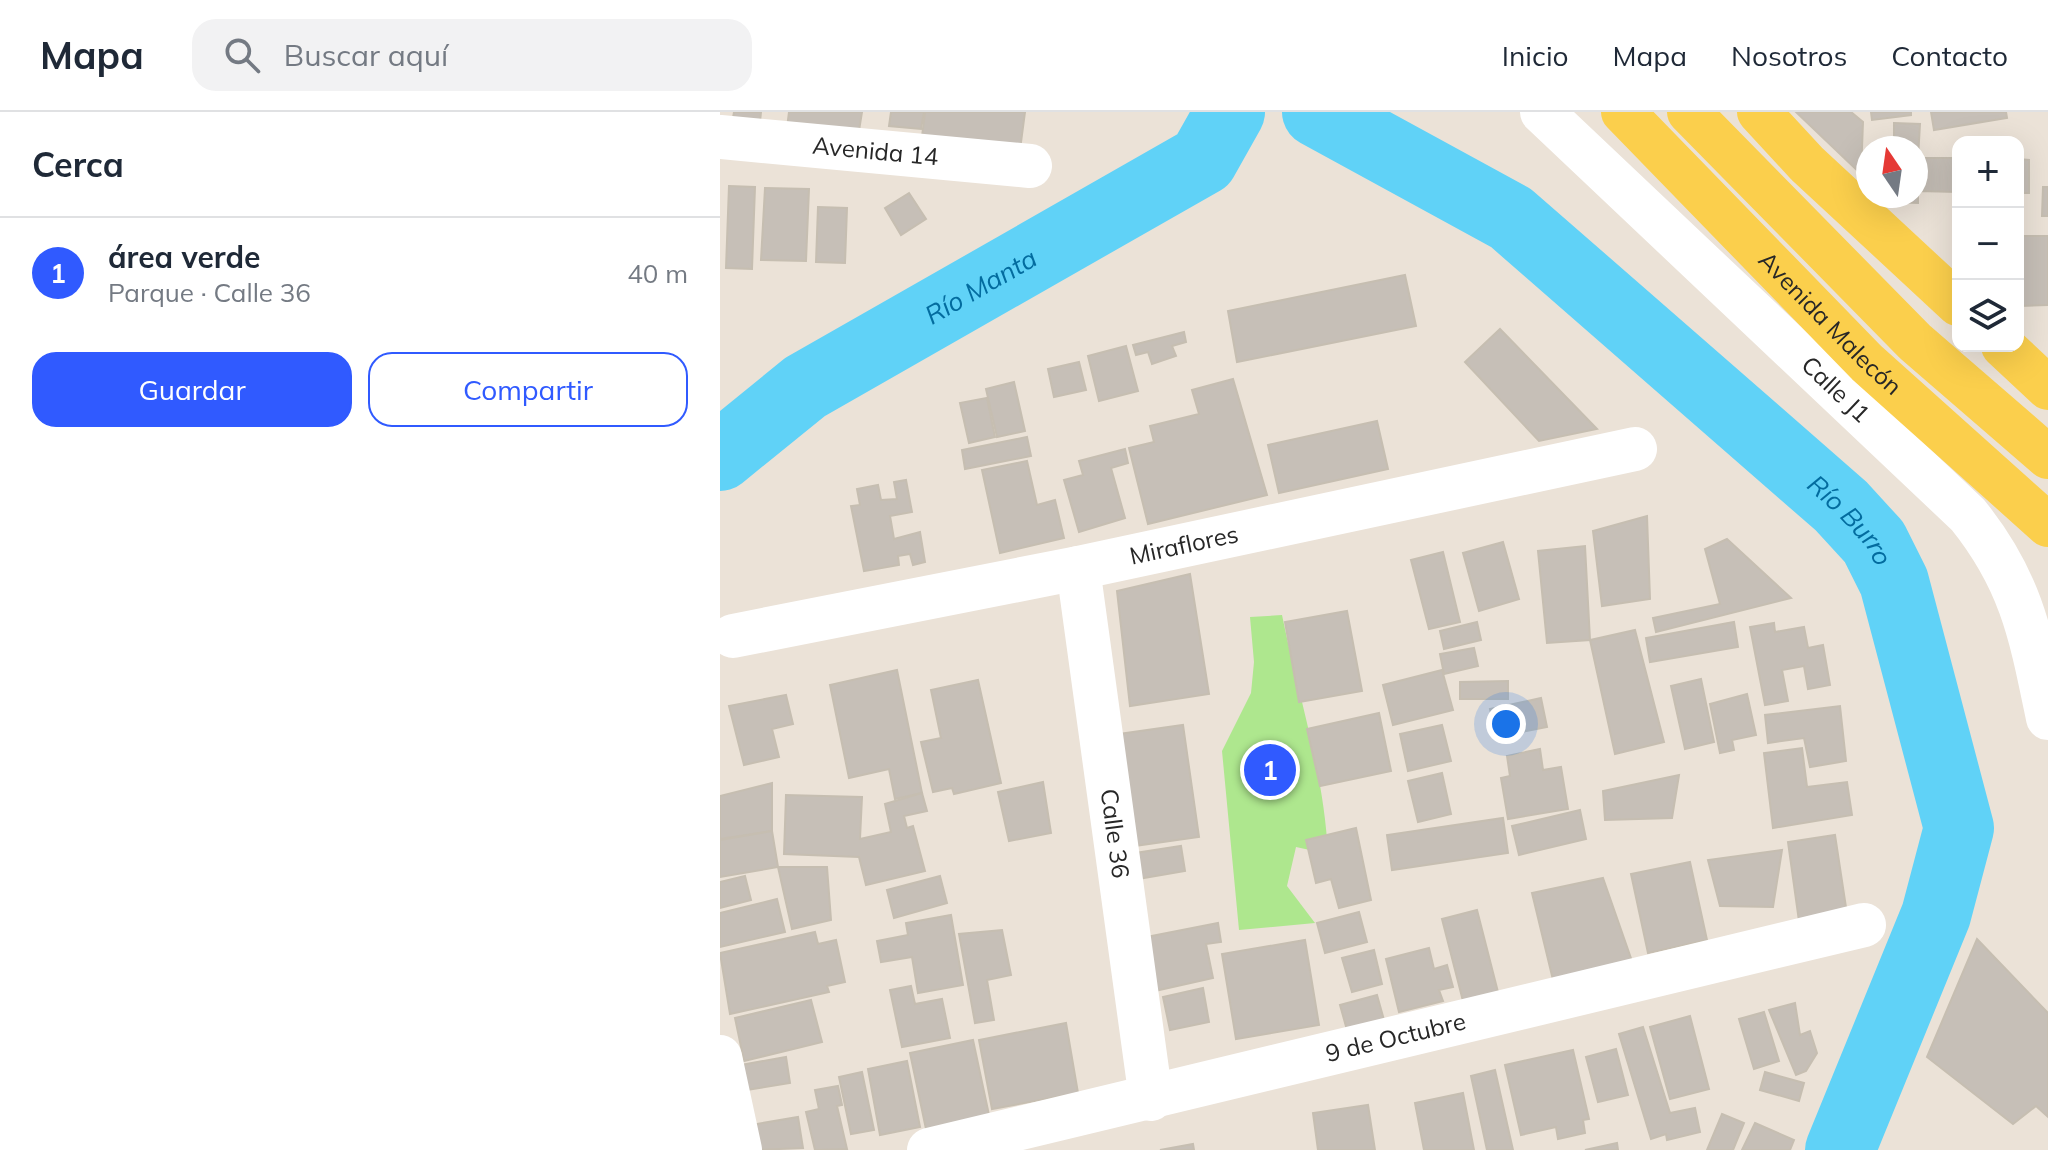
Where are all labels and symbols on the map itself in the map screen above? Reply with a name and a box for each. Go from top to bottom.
street label: Avenida 14 [811,130,940,171]
north arrow [1856,136,1928,208]
water label: Río Manta [919,241,1043,331]
street label: Avenida Malecón [1753,245,1908,401]
street label: Calle J1 [1796,349,1877,429]
water label: Río Burro [1801,467,1900,571]
street label: Miraflores [1127,518,1241,571]
your location [1486,704,1526,744]
pin: 1 [1244,740,1296,800]
street label: Calle 36 [1095,787,1136,880]
street label: 9 de Octubre [1322,1005,1469,1068]

